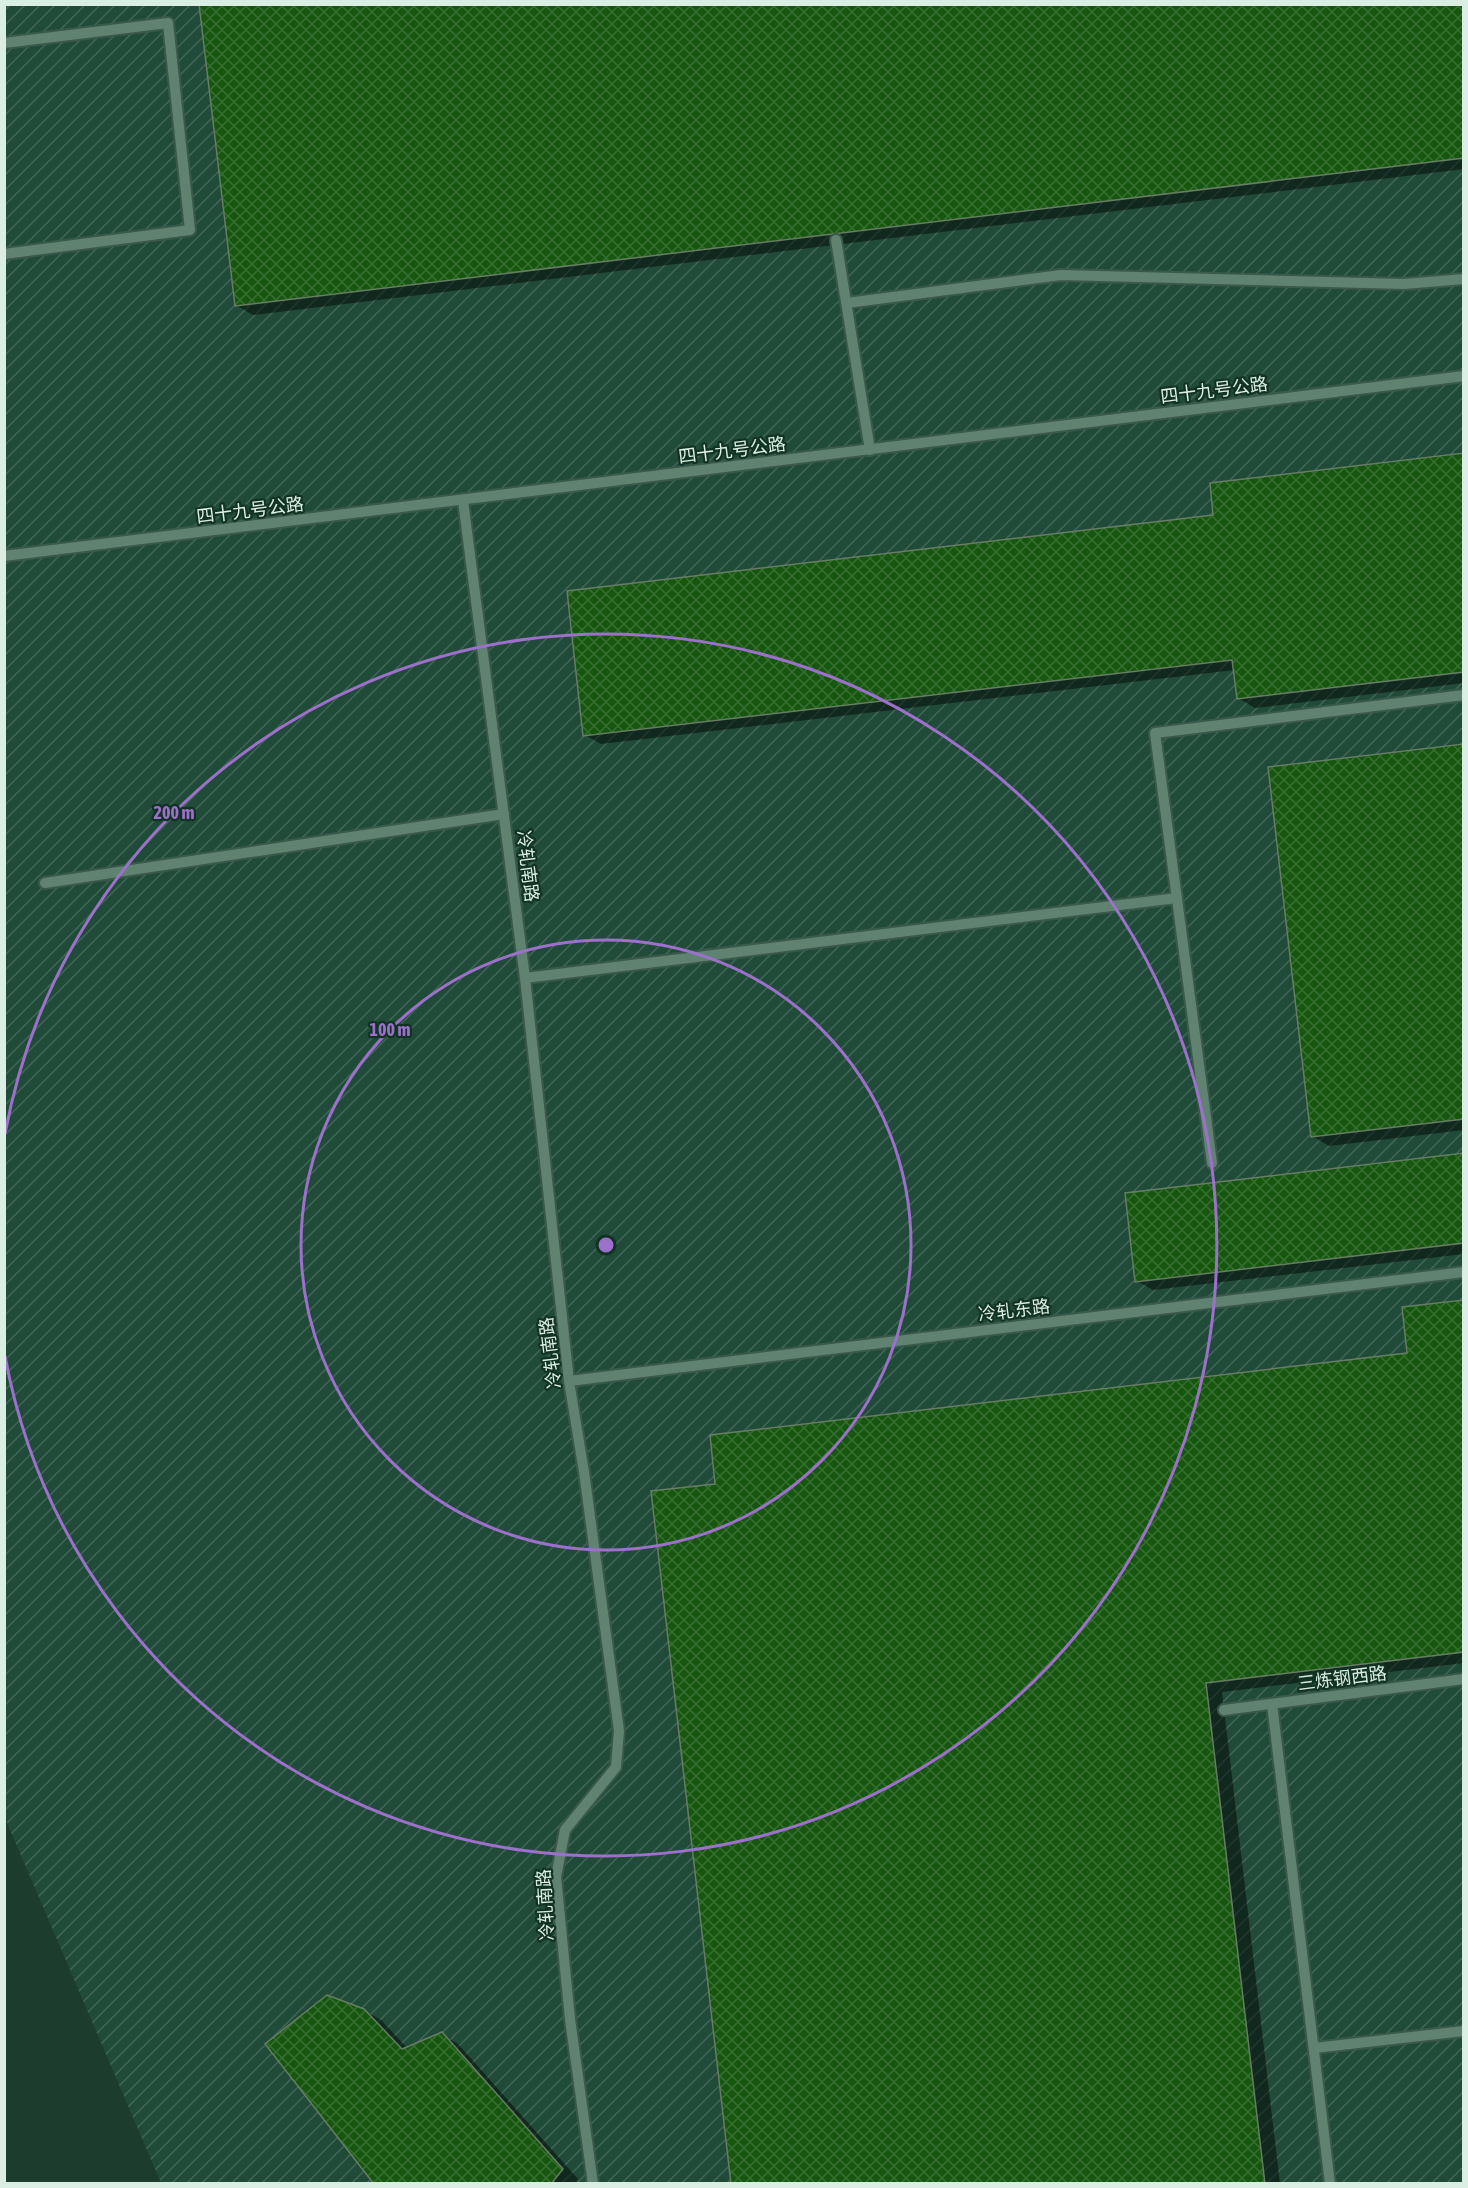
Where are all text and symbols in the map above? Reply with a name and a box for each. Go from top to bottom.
street label: 四十九号公路 [1159,373,1269,407]
street label: 四十九号公路 [677,433,787,467]
street label: 四十九号公路 [195,493,305,527]
text: 200 m [154,802,194,823]
street label: 冷轧南路 [513,829,543,903]
text: 100 m [370,1019,410,1040]
centre of rings [596,1235,616,1255]
street label: 冷轧东路 [977,1295,1051,1325]
street label: 冷轧南路 [535,1316,565,1390]
street label: 三炼钢西路 [1296,1662,1388,1694]
street label: 冷轧南路 [533,1868,557,1942]

